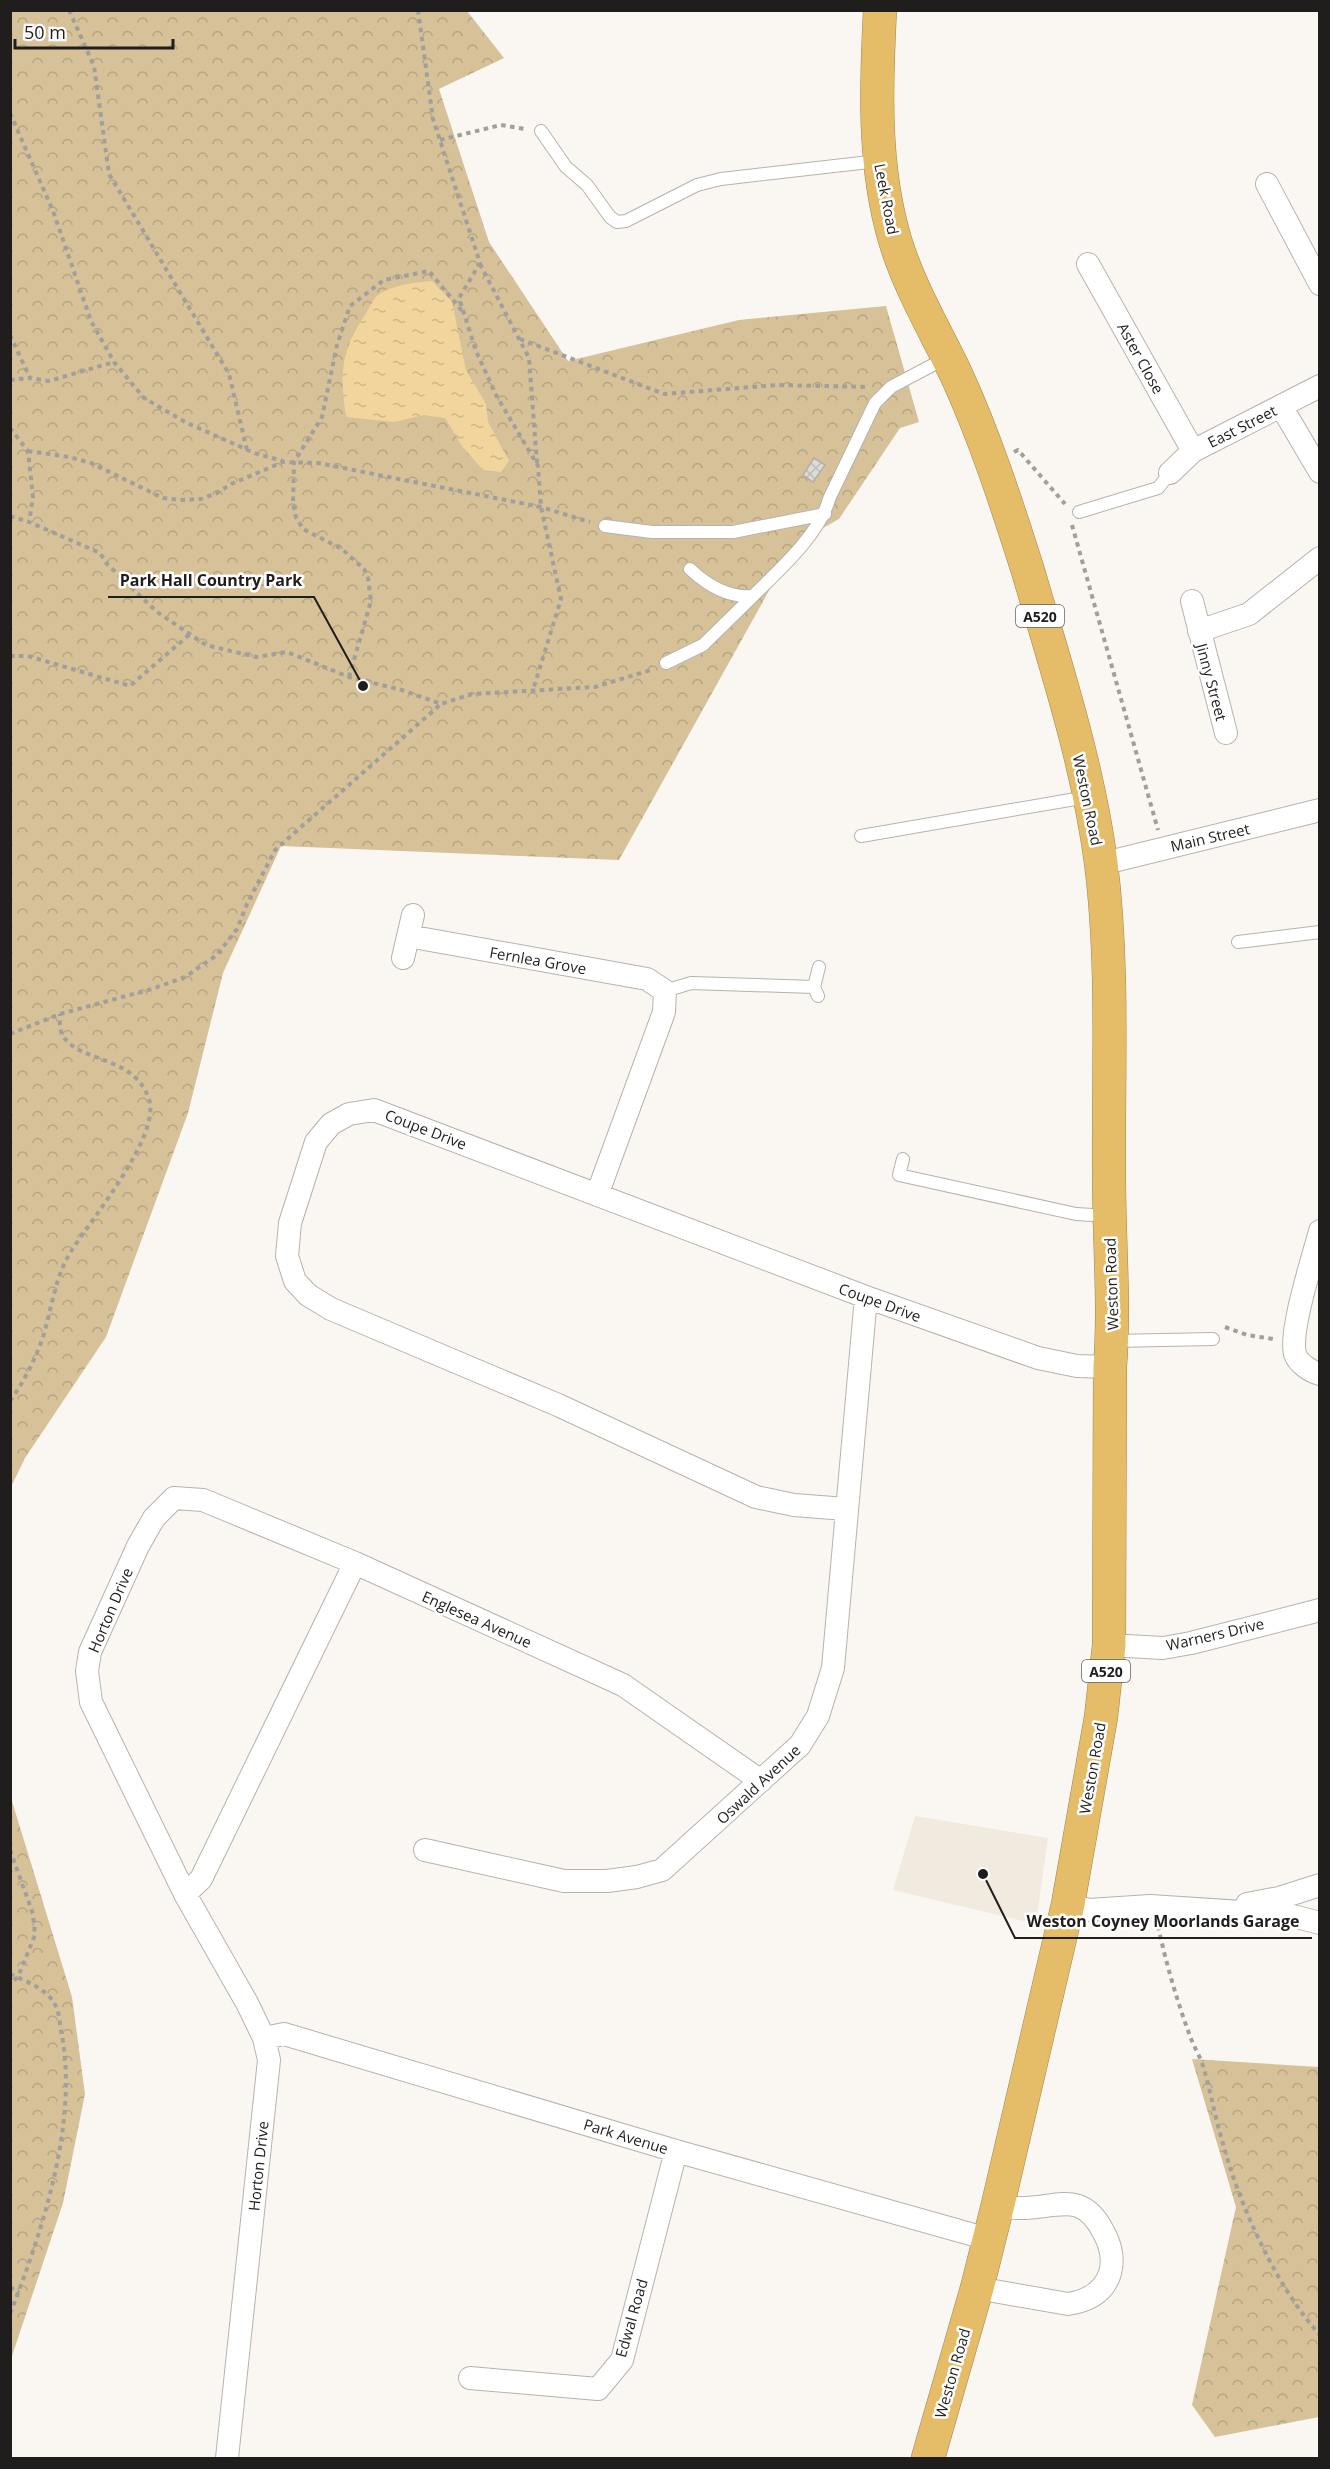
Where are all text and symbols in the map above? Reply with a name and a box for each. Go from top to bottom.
scale bar [15,12,172,50]
text: 50 m [24,20,66,44]
street label: Leek Road [870,162,904,236]
street label: Aster Close [1113,319,1169,397]
street label: East Street [1204,400,1280,452]
callout: Park Hall Country Park [108,563,314,597]
text: Park Hall Country Park [120,569,302,591]
road number: A520 [1016,605,1064,627]
street label: Jinny Street [1192,639,1232,723]
street label: Weston Road [1069,753,1107,847]
street label: Main Street [1168,818,1252,856]
street label: Fernlea Grove [488,942,588,978]
street label: Coupe Drive [382,1104,470,1154]
street label: Weston Road [1099,1237,1123,1331]
street label: Coupe Drive [836,1278,924,1326]
street label: Horton Drive [83,1564,137,1656]
street label: Englesea Avenue [419,1586,535,1652]
street label: Warners Drive [1164,1613,1266,1655]
road number: A520 [1082,1660,1130,1682]
street label: Weston Road [1074,1721,1110,1815]
street label: Oswald Avenue [712,1740,804,1828]
callout: Weston Coyney Moorlands Garage [1015,1904,1312,1938]
text: Weston Coyney Moorlands Garage [1027,1910,1299,1932]
street label: Park Avenue [581,2114,671,2158]
street label: Horton Drive [243,2120,273,2212]
street label: Edwal Road [610,2276,652,2360]
street label: Weston Road [930,2326,974,2420]

